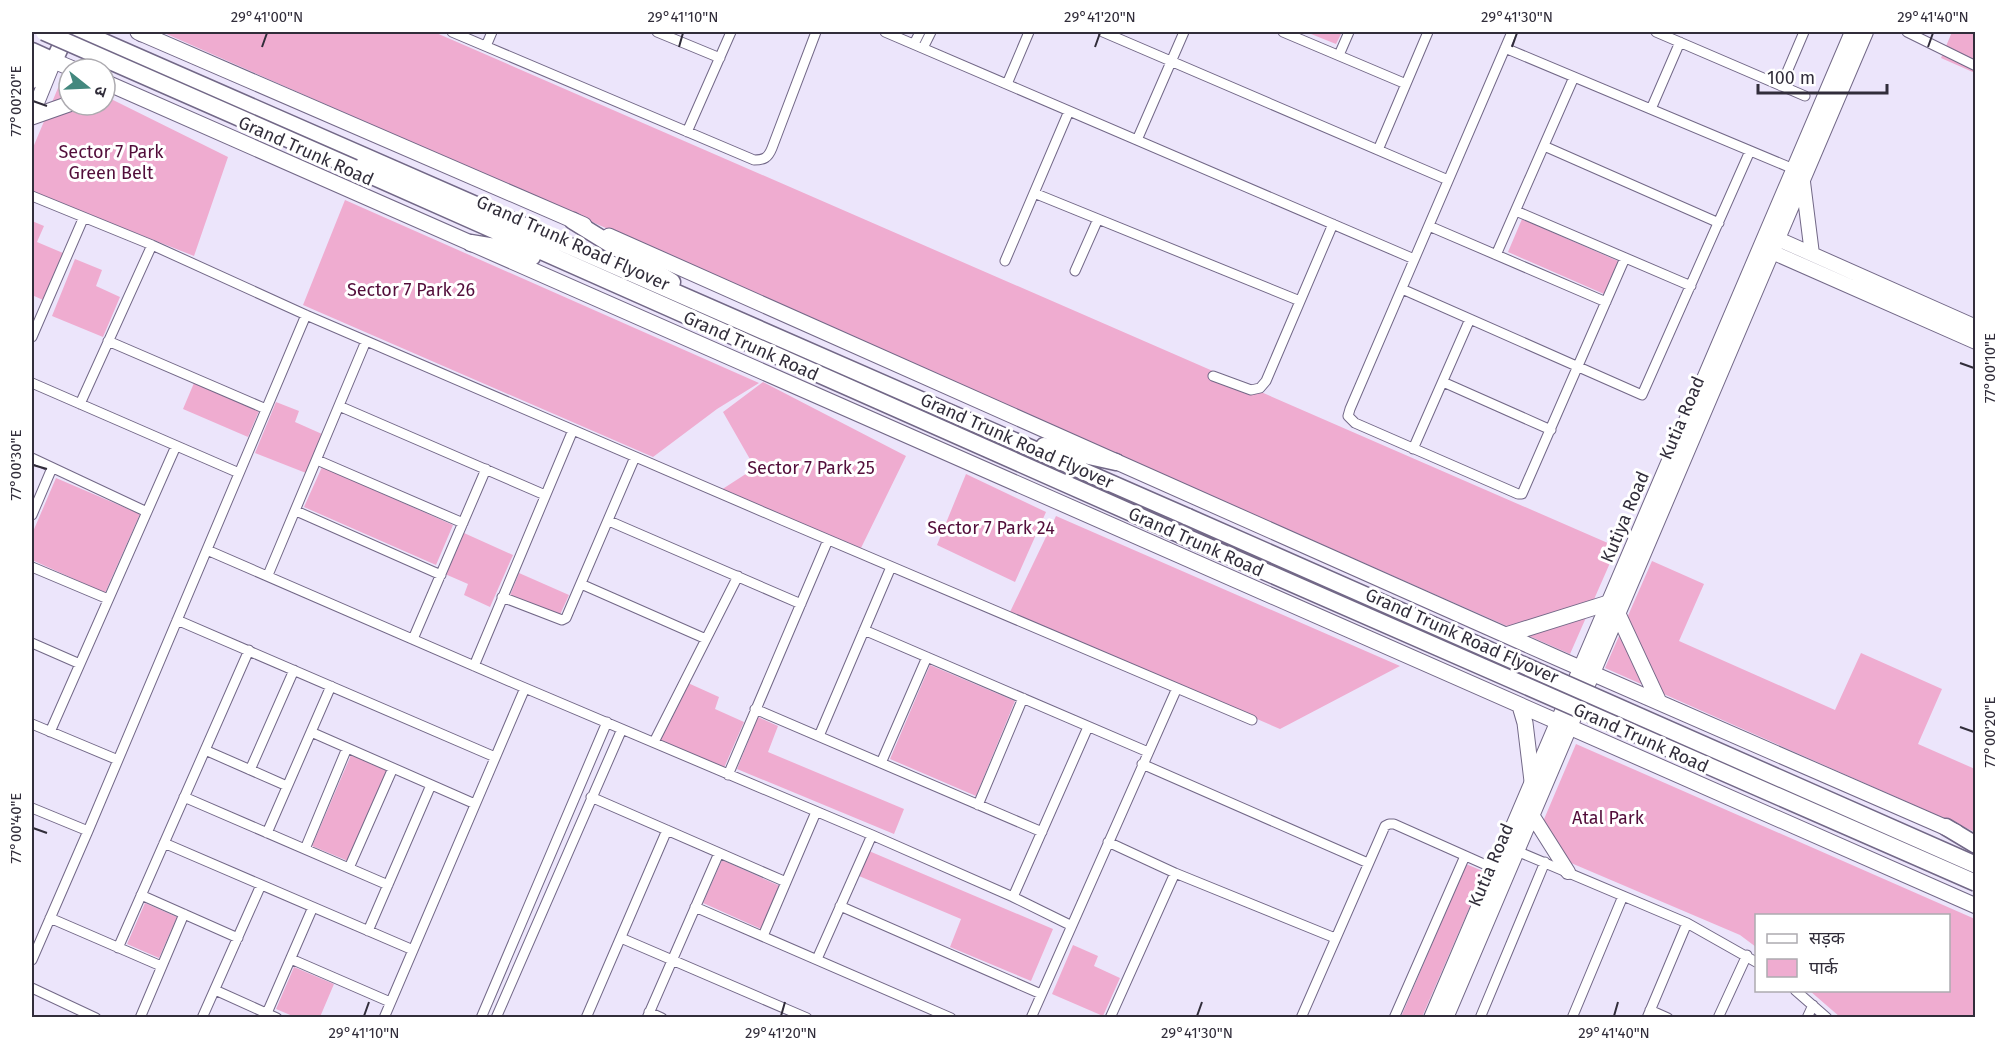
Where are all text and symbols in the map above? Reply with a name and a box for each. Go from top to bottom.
text: 29°41'00"N [231,8,303,26]
text: 29°41'10"N [648,8,718,26]
text: 29°41'20"N [1064,8,1136,26]
text: 29°41'30"N [1481,8,1553,26]
text: 29°41'40"N [1897,8,1969,26]
north arrow [57,57,117,117]
scale bar [1758,57,1887,95]
text: 77°00'20"E [7,66,25,136]
text: 100 m [1767,67,1815,89]
text: उ [90,84,111,99]
street label: Grand Trunk Road [235,111,377,191]
park label: Sector 7 Park Green Belt [59,141,164,184]
street label: Grand Trunk Road Flyover [473,190,673,296]
park label: Sector 7 Park 26 [347,279,475,301]
street label: Grand Trunk Road [680,306,822,386]
text: 77°00'10"E [1981,333,1999,403]
street label: Kutia Road [1655,373,1709,463]
street label: Grand Trunk Road Flyover [917,388,1117,494]
text: 77°00'30"E [7,430,25,500]
park label: Sector 7 Park 25 [747,457,875,479]
street label: Kutiya Road [1596,468,1654,566]
street label: Grand Trunk Road [1125,502,1267,582]
park label: Sector 7 Park 24 [927,517,1055,539]
street label: Grand Trunk Road Flyover [1362,583,1562,689]
text: 77°00'20"E [1981,697,1999,767]
street label: Grand Trunk Road [1570,698,1712,778]
text: 77°00'40"E [7,793,25,863]
park label: Atal Park [1572,807,1645,829]
street label: Kutia Road [1464,820,1518,910]
legend [1755,914,1950,992]
text: सड़क [1809,927,1846,949]
text: पार्क [1809,957,1839,979]
text: 29°41'10"N [329,1024,399,1042]
text: 29°41'20"N [745,1024,817,1042]
text: 29°41'30"N [1161,1024,1233,1042]
text: 29°41'40"N [1578,1024,1650,1042]

